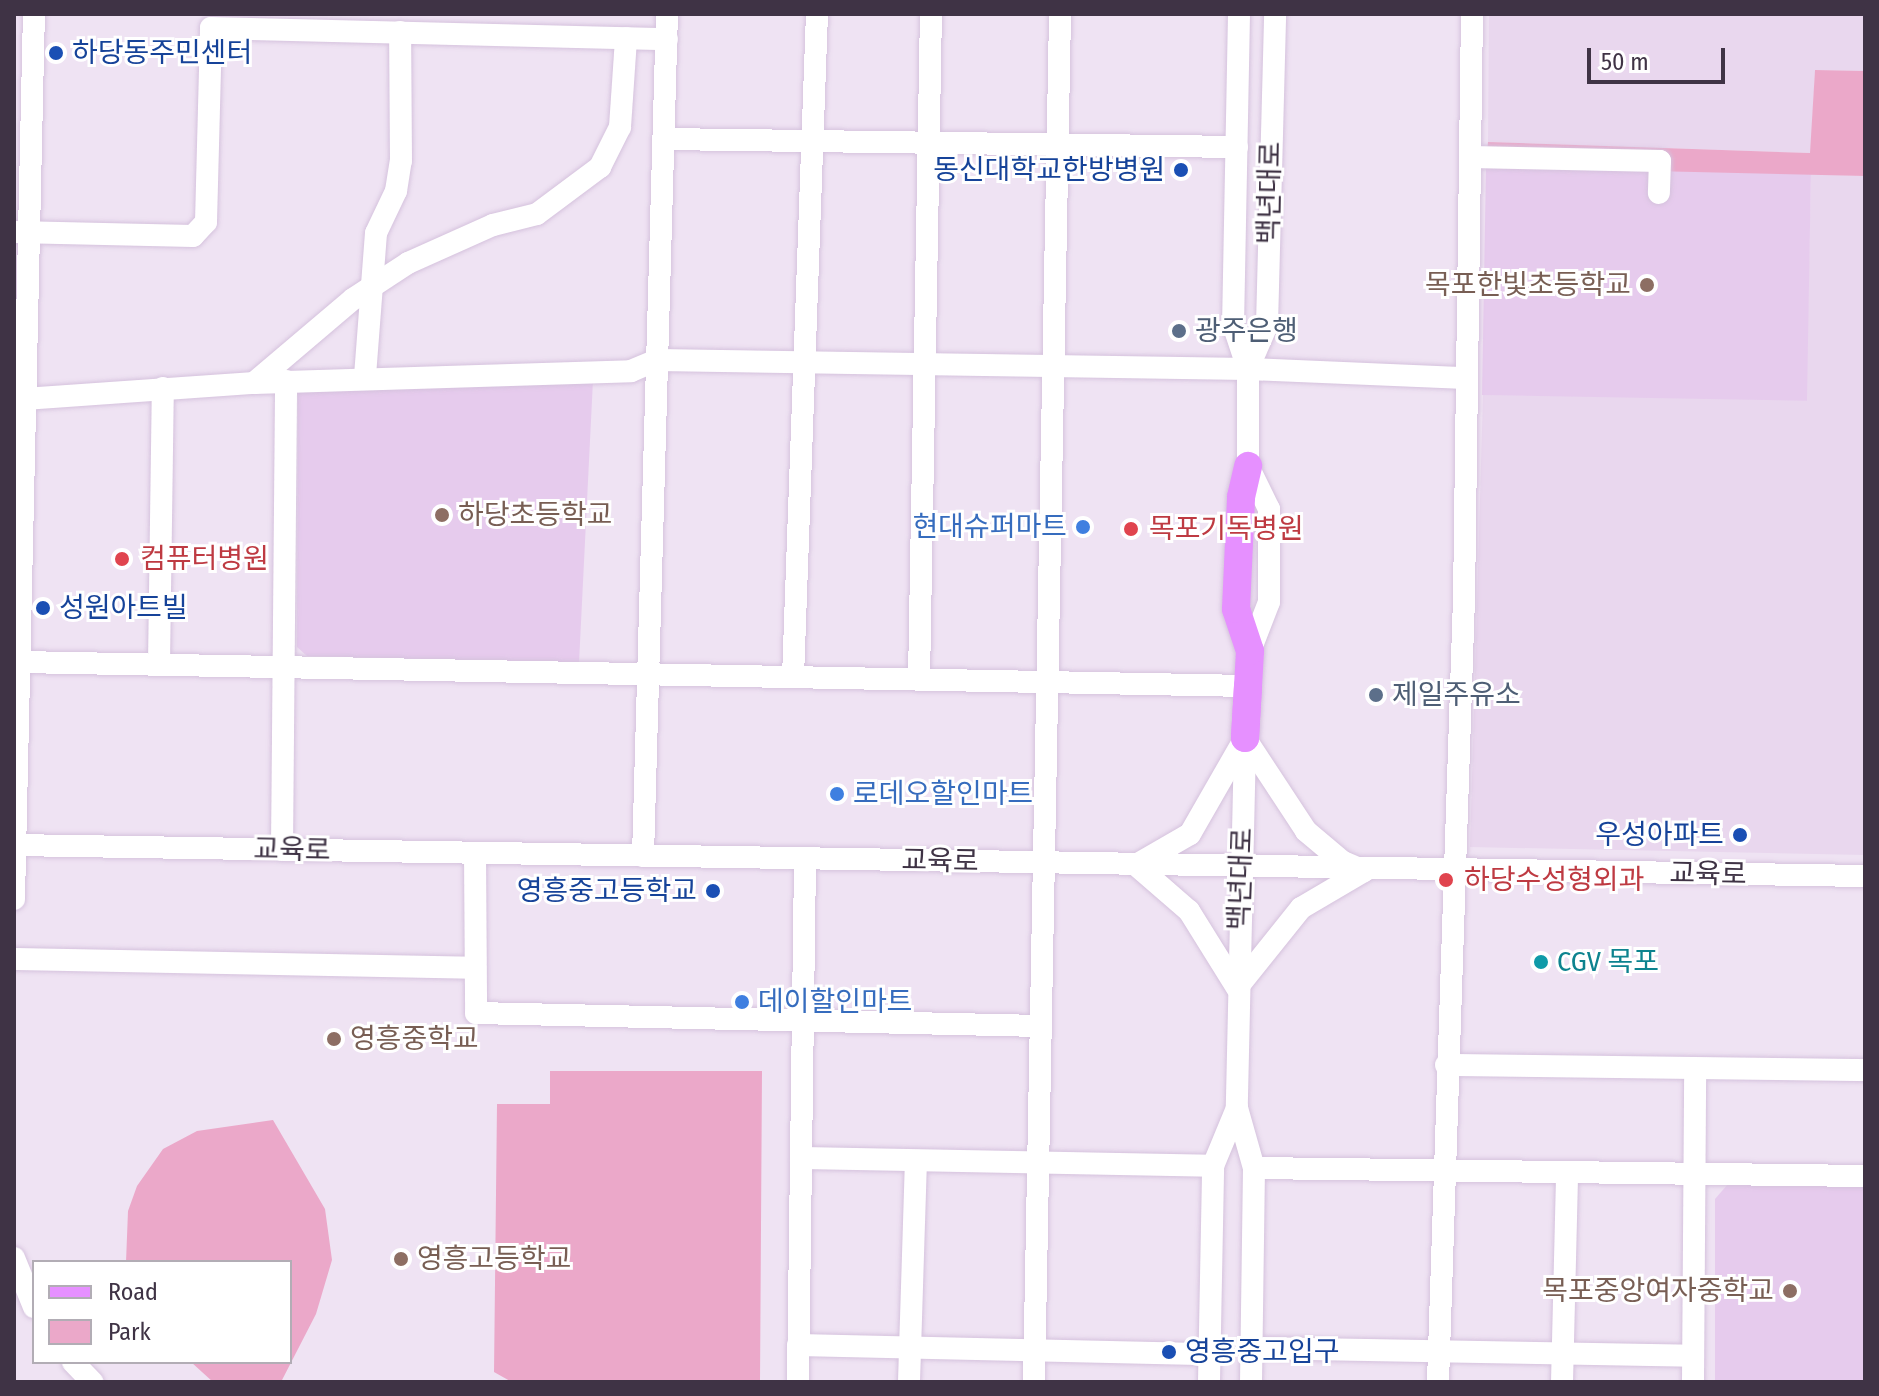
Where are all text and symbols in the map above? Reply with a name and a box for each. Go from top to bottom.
scale bar [1591,32,1729,82]
place label: 하당동주민센터 [72,36,252,70]
marker: 하당동주민센터 [47,44,65,62]
text: 50 m [1601,48,1649,76]
street label: 백년대로 [1252,141,1288,245]
place label: 동신대학교한방병원 [933,153,1165,187]
marker: 동신대학교한방병원 [1172,161,1190,179]
place label: 목포한빛초등학교 [1425,268,1631,302]
marker: 목포한빛초등학교 [1638,276,1656,294]
place label: 광주은행 [1195,314,1298,348]
marker: 광주은행 [1170,322,1188,340]
place label: 하당초등학교 [458,498,613,532]
marker: 하당초등학교 [433,506,451,524]
place label: 현대슈퍼마트 [912,510,1067,544]
place label: 목포기독병원 [1149,512,1304,546]
marker: 현대슈퍼마트 [1074,518,1092,536]
marker: 목포기독병원 [1120,518,1142,540]
place label: 컴퓨터병원 [140,542,269,576]
marker: 컴퓨터병원 [111,548,133,570]
place label: 성원아트빌 [59,591,188,625]
marker: 성원아트빌 [34,599,52,617]
place label: 제일주유소 [1392,678,1521,712]
marker: 제일주유소 [1367,686,1385,704]
place label: 로데오할인마트 [853,777,1033,811]
marker: 로데오할인마트 [828,785,846,803]
place label: 우성아파트 [1595,818,1724,852]
marker: 우성아파트 [1731,826,1749,844]
street label: 백년대로 [1222,827,1260,931]
street label: 교육로 [253,833,331,867]
street label: 교육로 [901,844,979,878]
street label: 교육로 [1669,857,1747,891]
place label: 하당수성형외과 [1464,863,1644,897]
marker: 하당수성형외과 [1435,869,1457,891]
place label: 영흥중고등학교 [517,874,697,908]
marker: 영흥중고등학교 [704,882,722,900]
place label: CGV 목포 [1557,945,1659,979]
marker: CGV 목포 [1532,953,1550,971]
place label: 데이할인마트 [758,985,913,1019]
marker: 데이할인마트 [733,993,751,1011]
place label: 영흥중학교 [350,1022,479,1056]
marker: 영흥중학교 [325,1030,343,1048]
place label: 영흥고등학교 [417,1242,572,1276]
marker: 영흥고등학교 [392,1250,410,1268]
legend [32,1260,292,1364]
place label: 목포중앙여자중학교 [1542,1274,1774,1308]
text: Road [108,1278,158,1306]
marker: 목포중앙여자중학교 [1781,1282,1799,1300]
text: Park [108,1318,151,1346]
place label: 영흥중고입구 [1185,1335,1340,1369]
marker: 영흥중고입구 [1160,1343,1178,1361]

